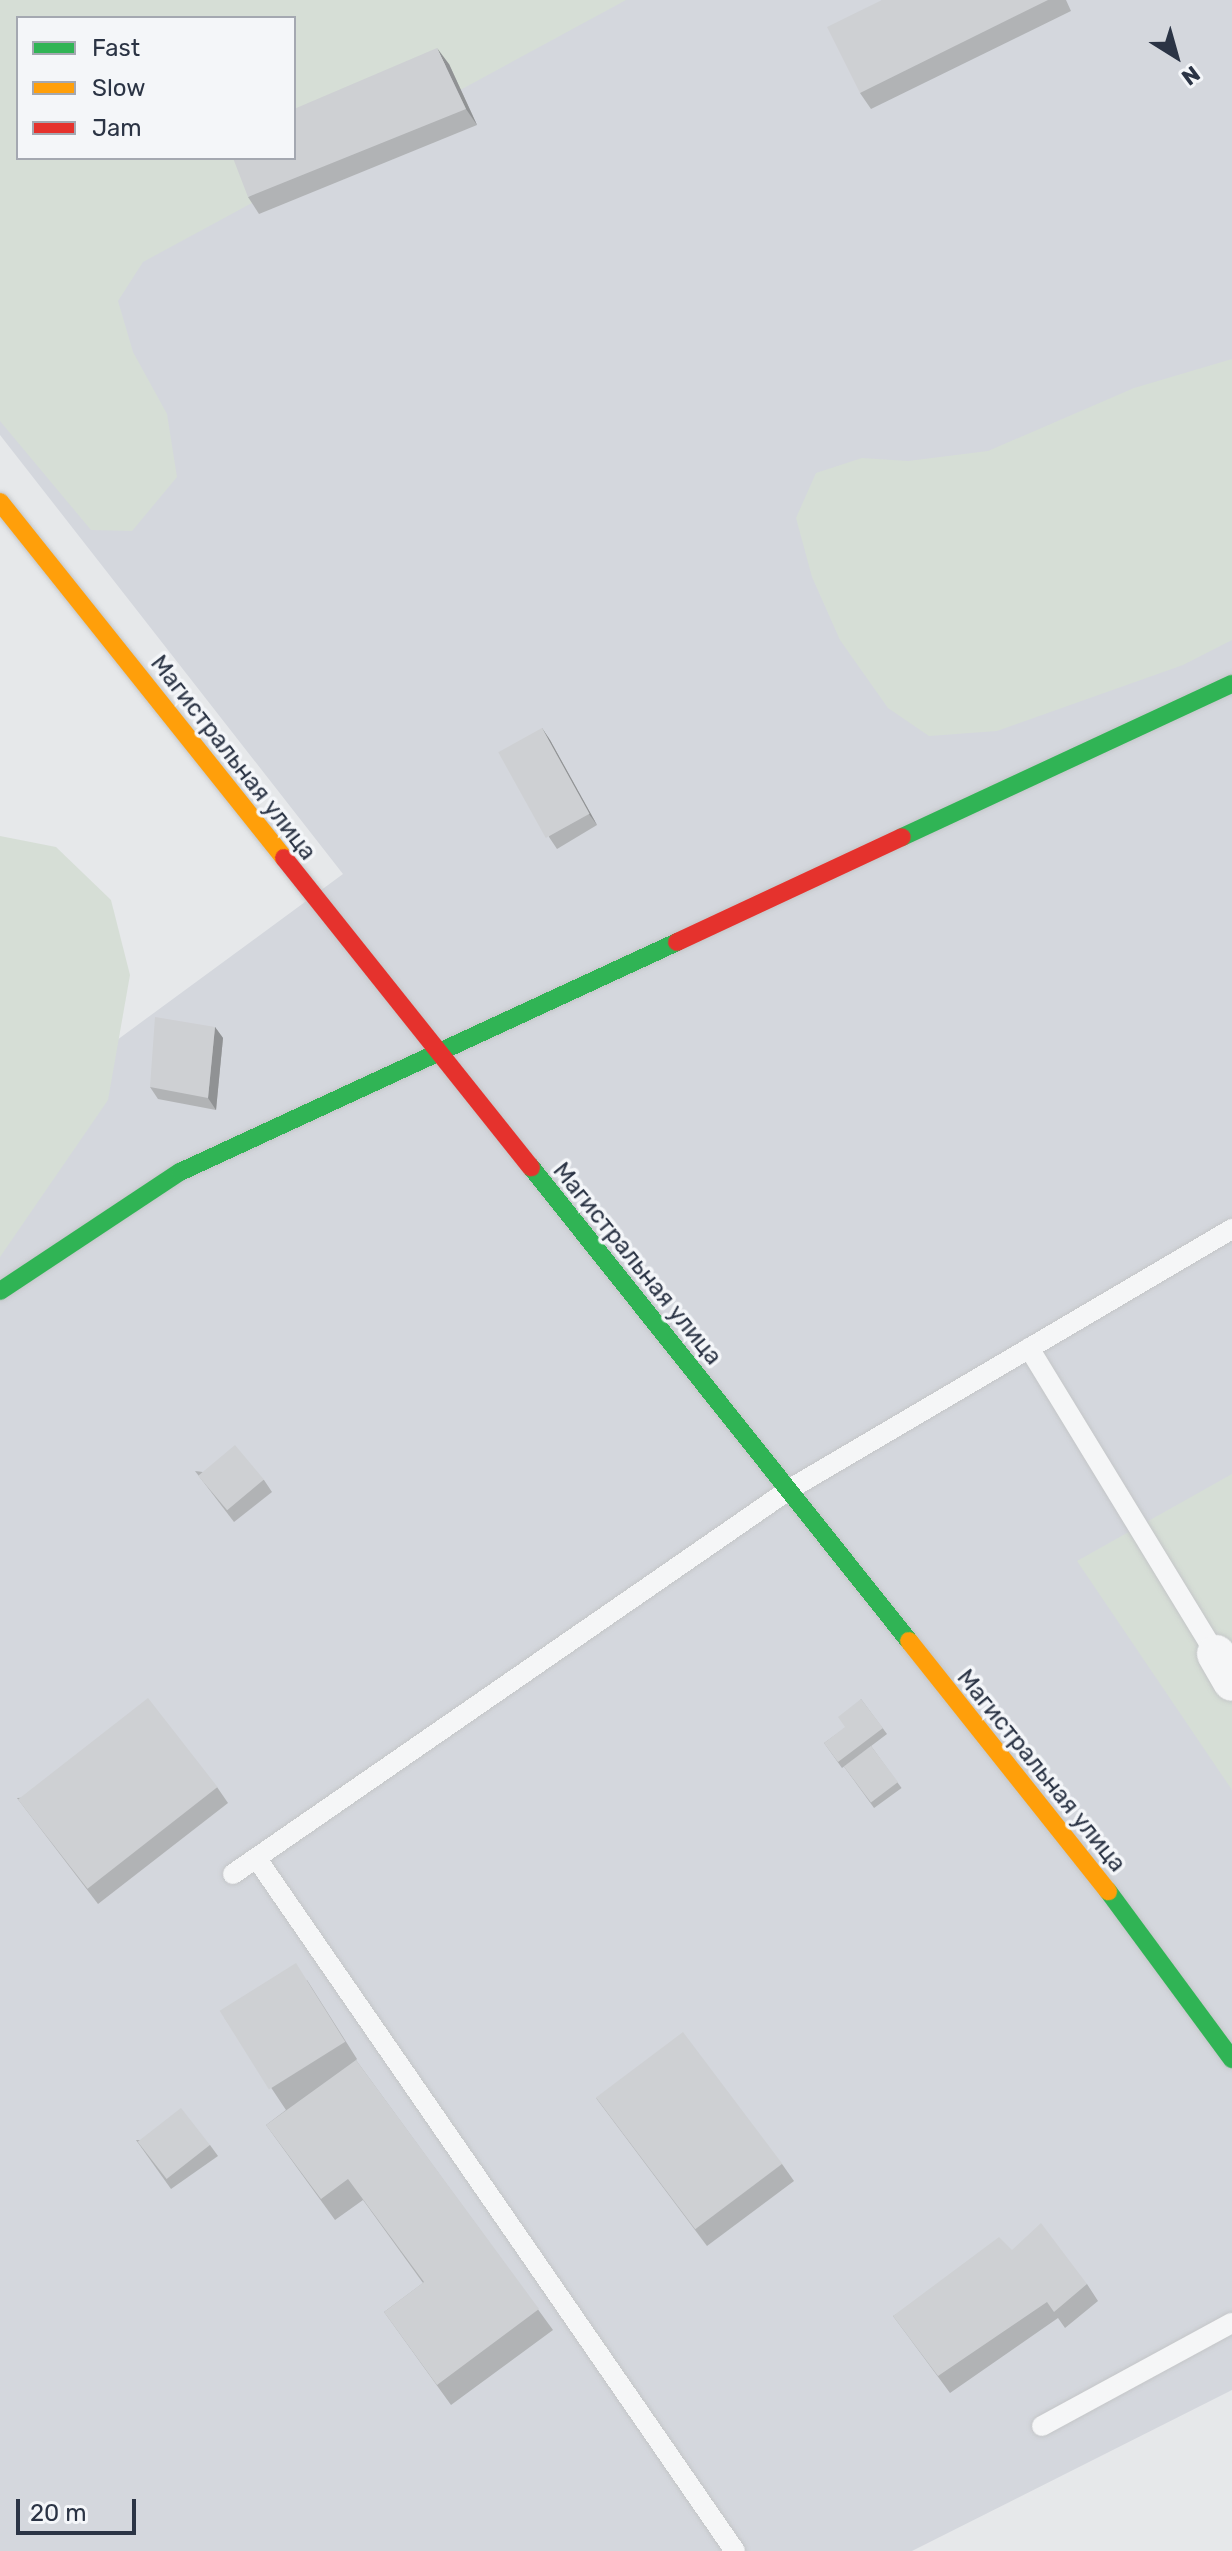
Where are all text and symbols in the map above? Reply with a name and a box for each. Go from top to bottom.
legend [16,16,296,160]
north arrow [1136,16,1216,96]
text: Fast [92,34,140,62]
text: N [1176,60,1205,91]
text: Slow [92,74,145,102]
text: Jam [92,114,142,142]
street label: Магистральная улица [144,650,322,866]
street label: Магистральная улица [546,1157,728,1371]
street label: Магистральная улица [950,1664,1132,1878]
scale bar [20,2483,140,2533]
text: 20 m [30,2499,87,2527]

